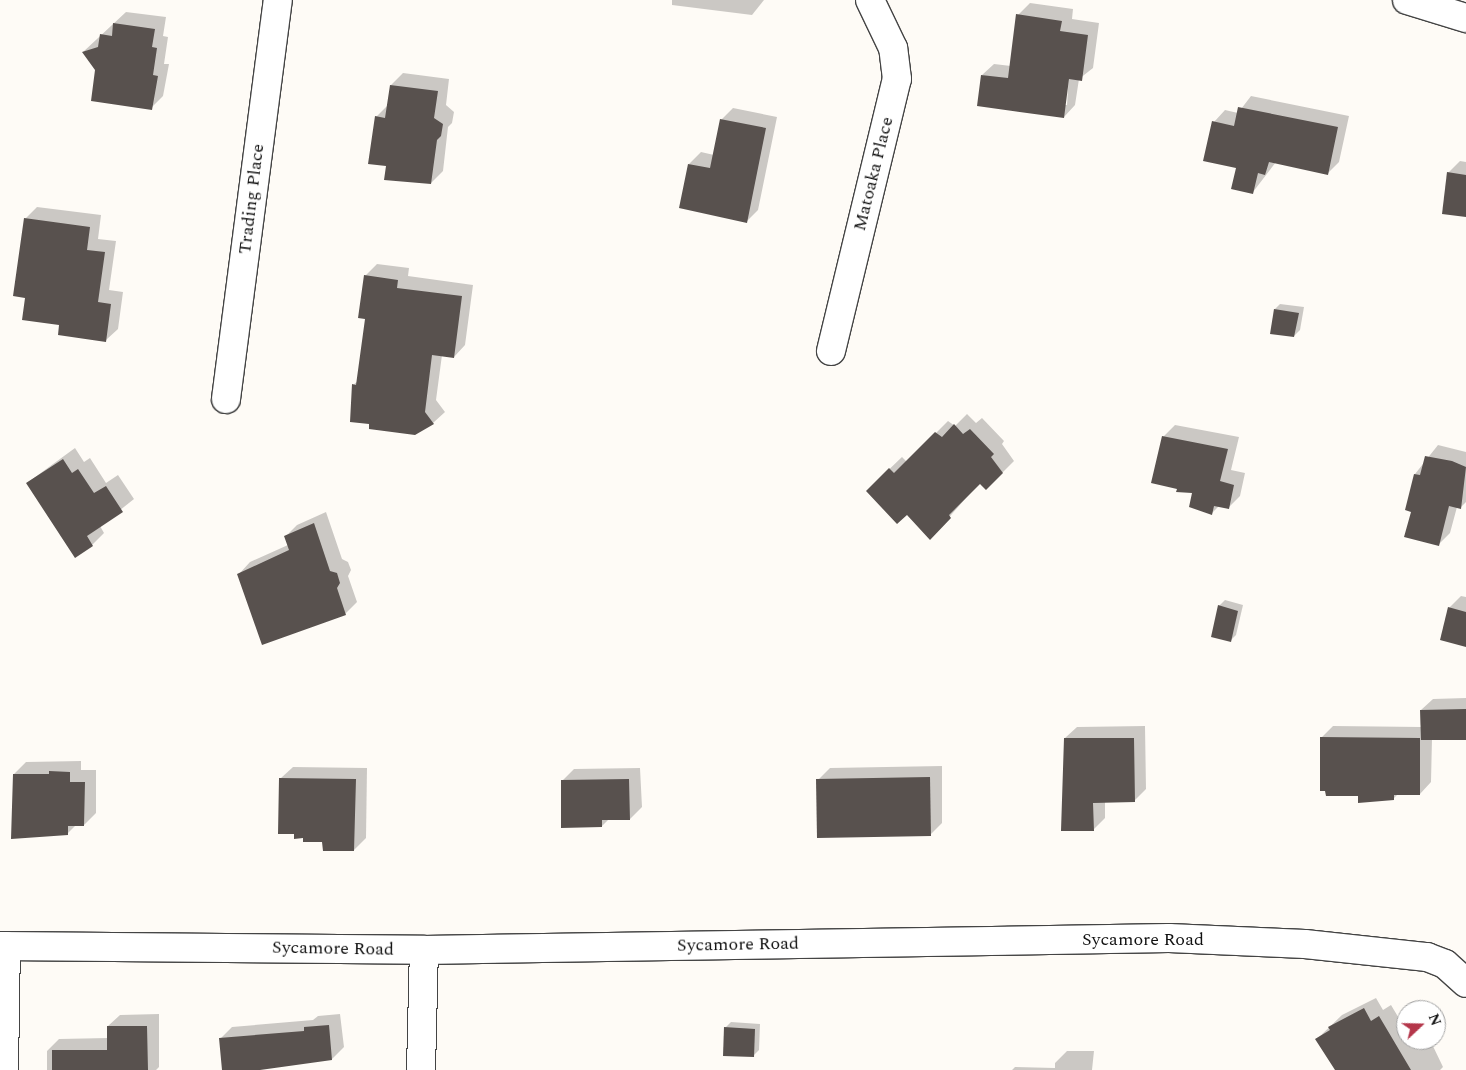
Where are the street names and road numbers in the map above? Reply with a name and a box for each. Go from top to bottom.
street label: Matoaka Place [849,115,899,233]
street label: Trading Place [235,143,269,255]
street label: Sycamore Road [1082,929,1204,951]
street label: Sycamore Road [677,933,799,957]
street label: Sycamore Road [272,937,394,961]

